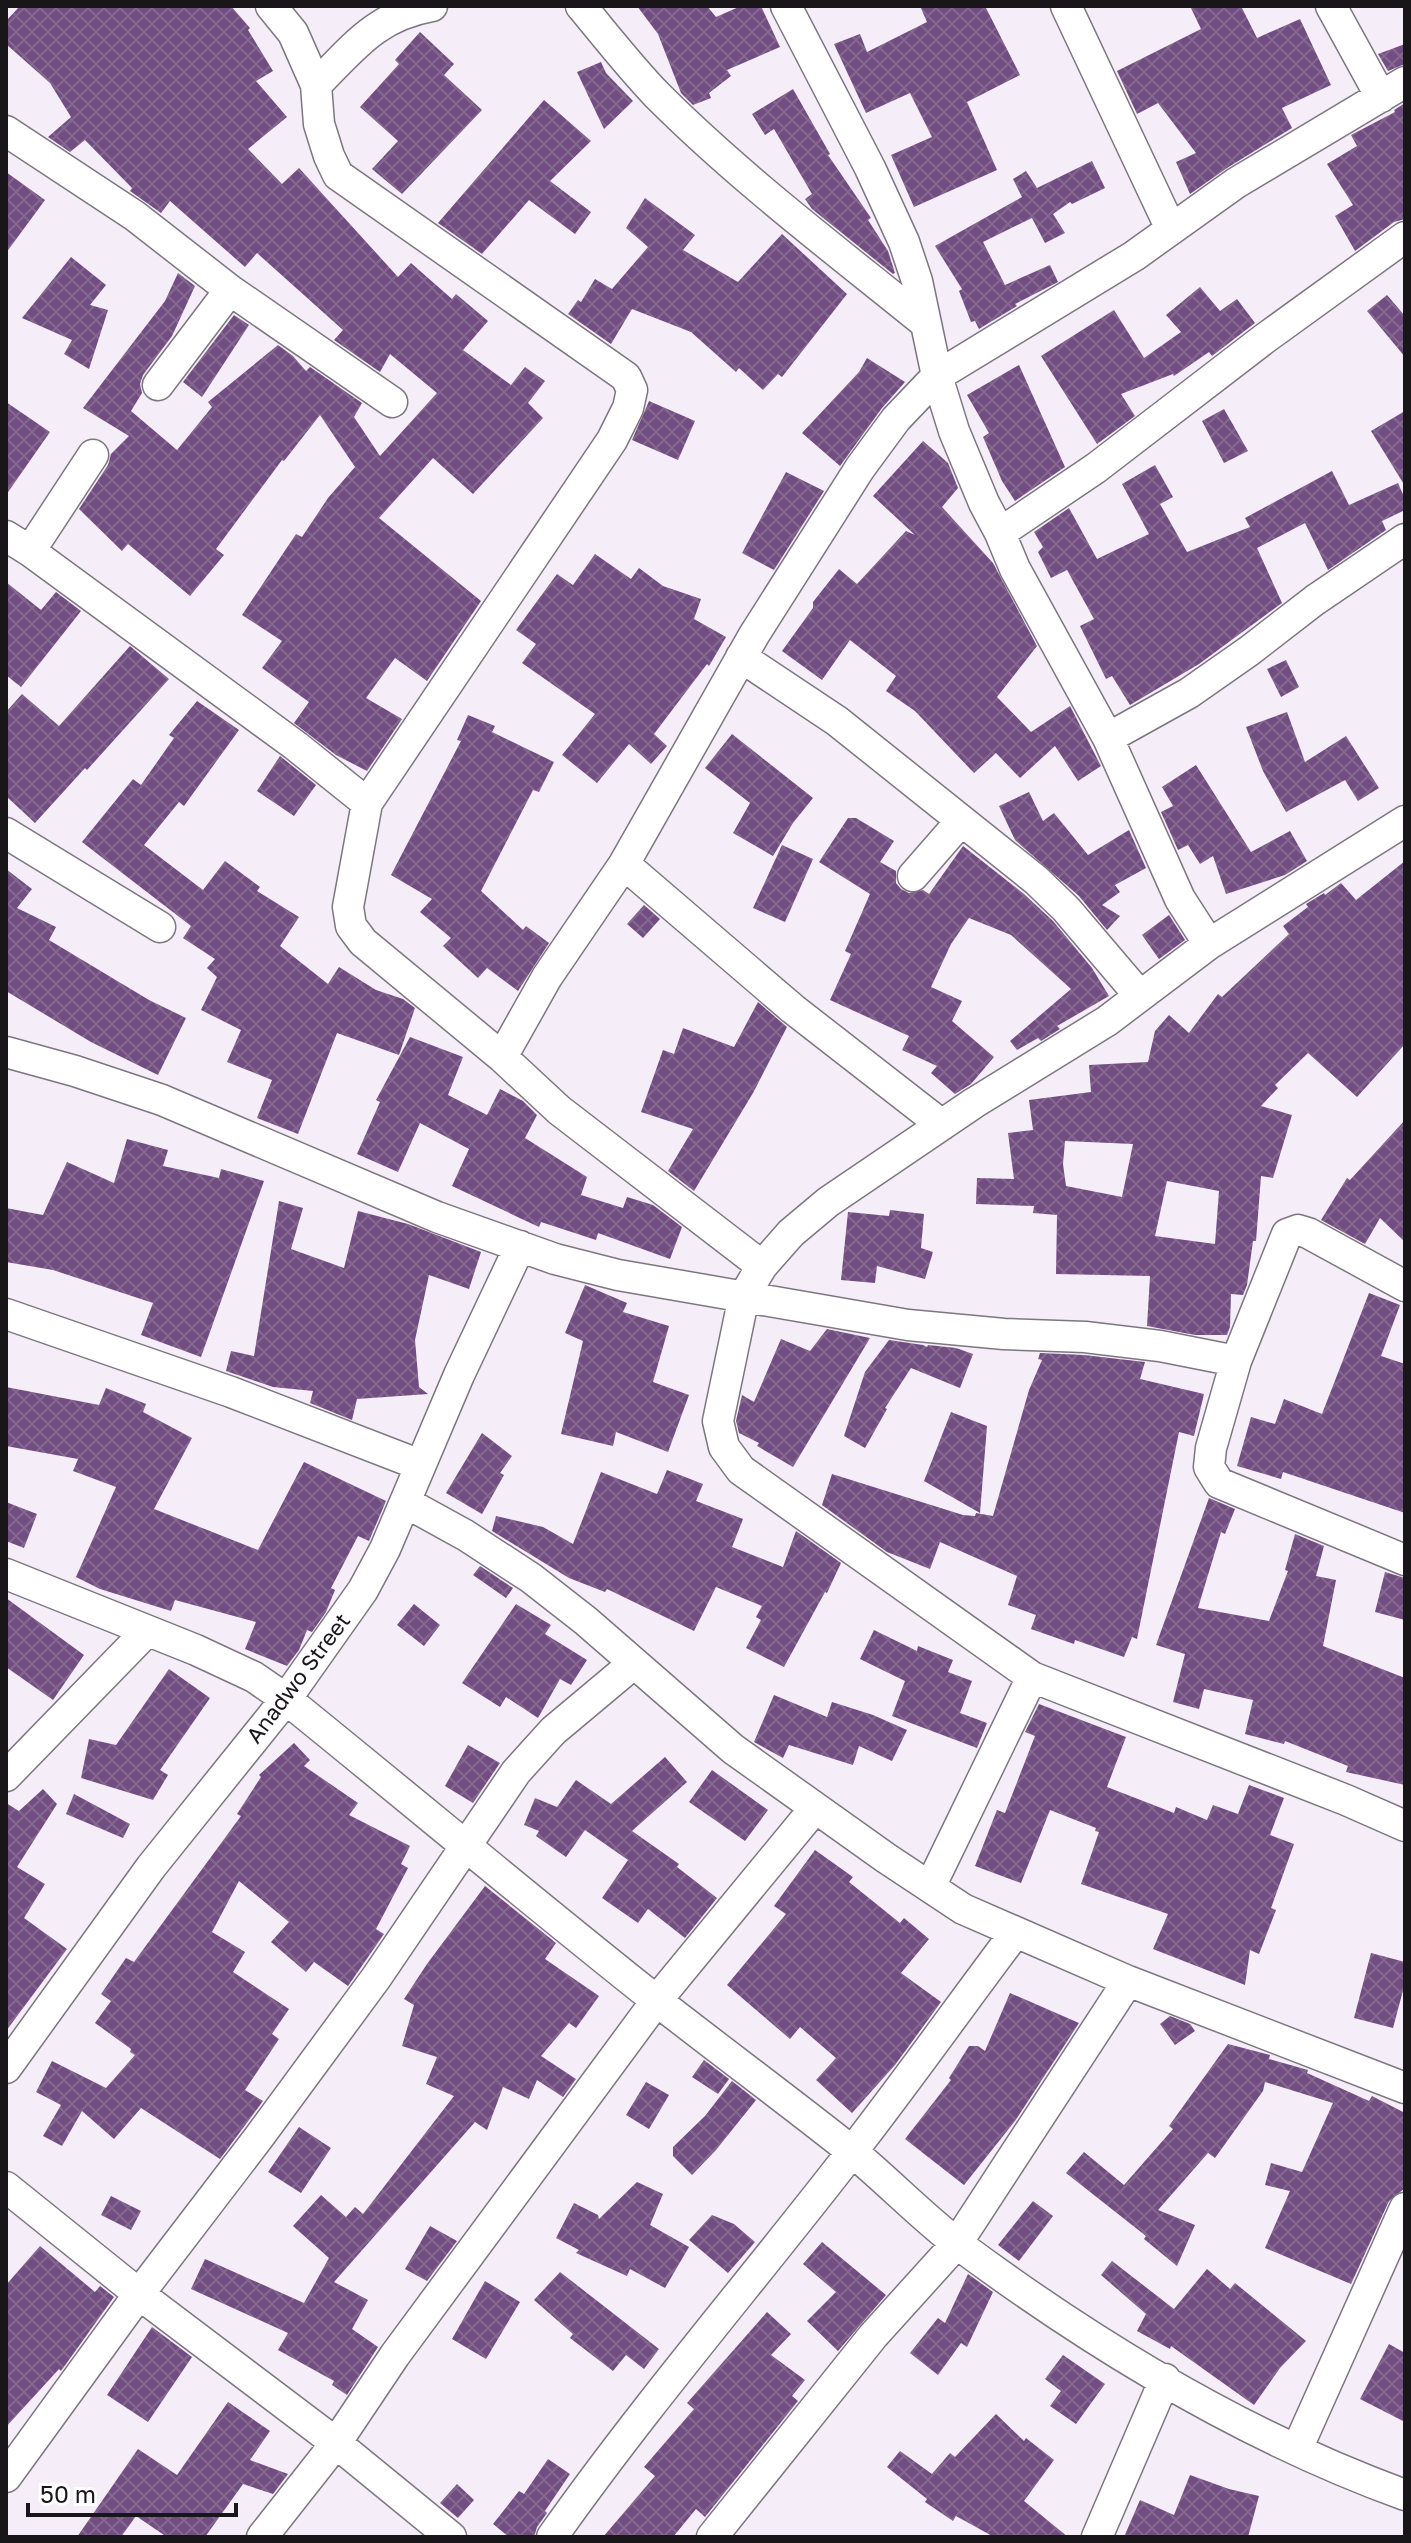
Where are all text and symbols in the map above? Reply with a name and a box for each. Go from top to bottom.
street label: Anadwo Street [240,1607,355,1748]
scale bar [28,2467,236,2517]
text: 50 m [40,2479,96,2508]

